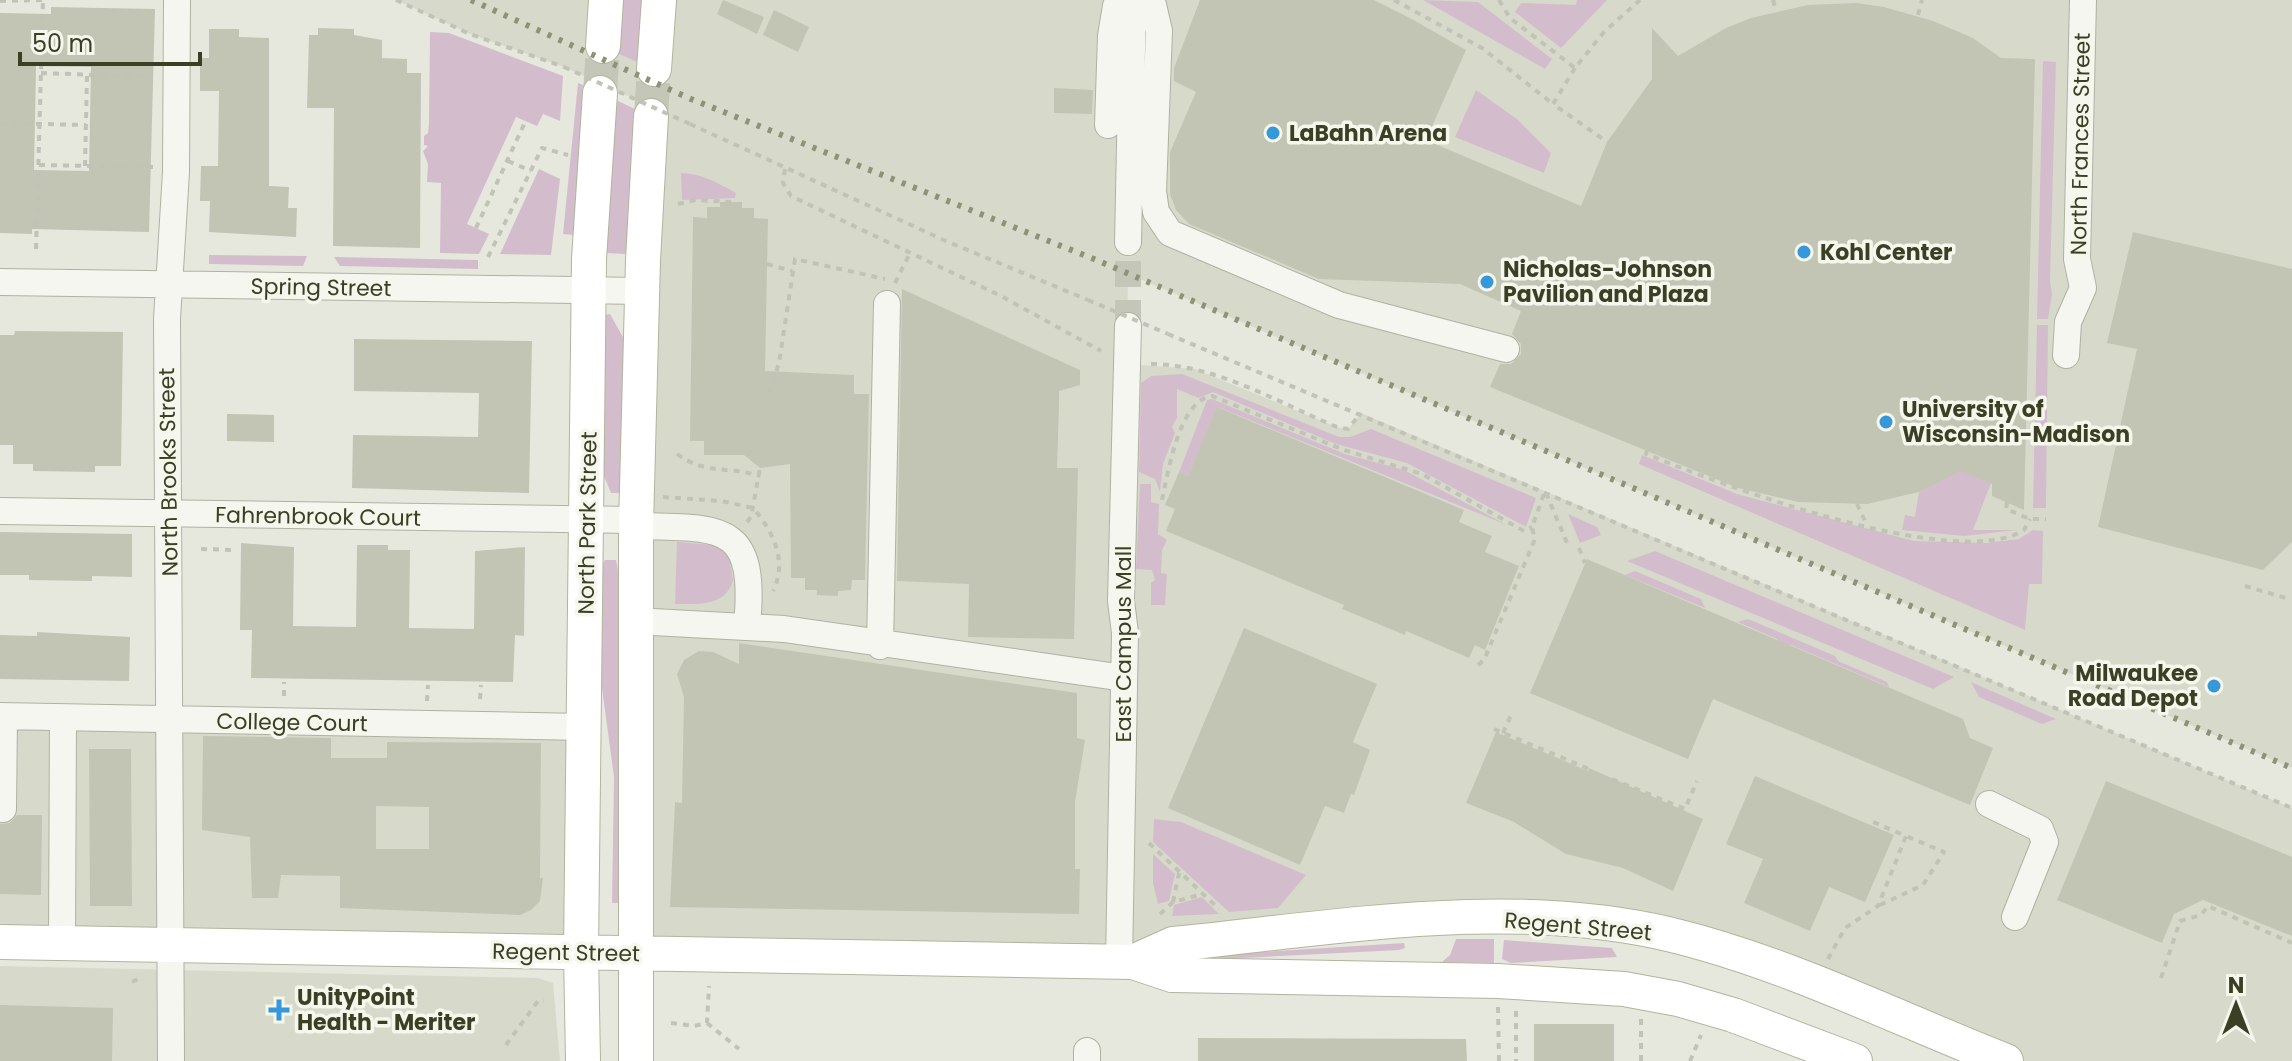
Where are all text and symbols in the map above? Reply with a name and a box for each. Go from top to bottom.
scale bar [20,16,200,66]
text: 50 m [32,27,93,60]
street label: North Frances Street [2063,32,2098,256]
place label: LaBahn Arena [1289,118,1447,149]
marker: LaBahn Arena [1264,124,1282,142]
place label: Kohl Center [1820,237,1952,268]
marker: Kohl Center [1795,243,1813,261]
place label: Nicholas-Johnson Pavilion and Plaza [1503,254,1712,310]
street label: Spring Street [250,271,392,304]
marker: Nicholas-Johnson Pavilion and Plaza [1478,273,1496,291]
street label: North Brooks Street [151,367,186,577]
place label: University of Wisconsin-Madison [1902,394,2130,450]
marker: University of Wisconsin-Madison [1877,413,1895,431]
street label: North Park Street [570,431,605,615]
street label: Fahrenbrook Court [215,499,421,534]
street label: East Campus Mall [1108,546,1139,743]
place label: Milwaukee Road Depot [2068,658,2198,714]
marker: Milwaukee Road Depot [2205,677,2223,695]
street label: College Court [216,706,368,739]
street label: Regent Street [1503,905,1653,948]
street label: Regent Street [492,936,640,969]
north arrow [2196,965,2276,1045]
text: N [2228,970,2244,1001]
place label: UnityPoint Health - Meriter [297,982,475,1038]
marker: UnityPoint Health - Meriter [268,999,290,1021]

